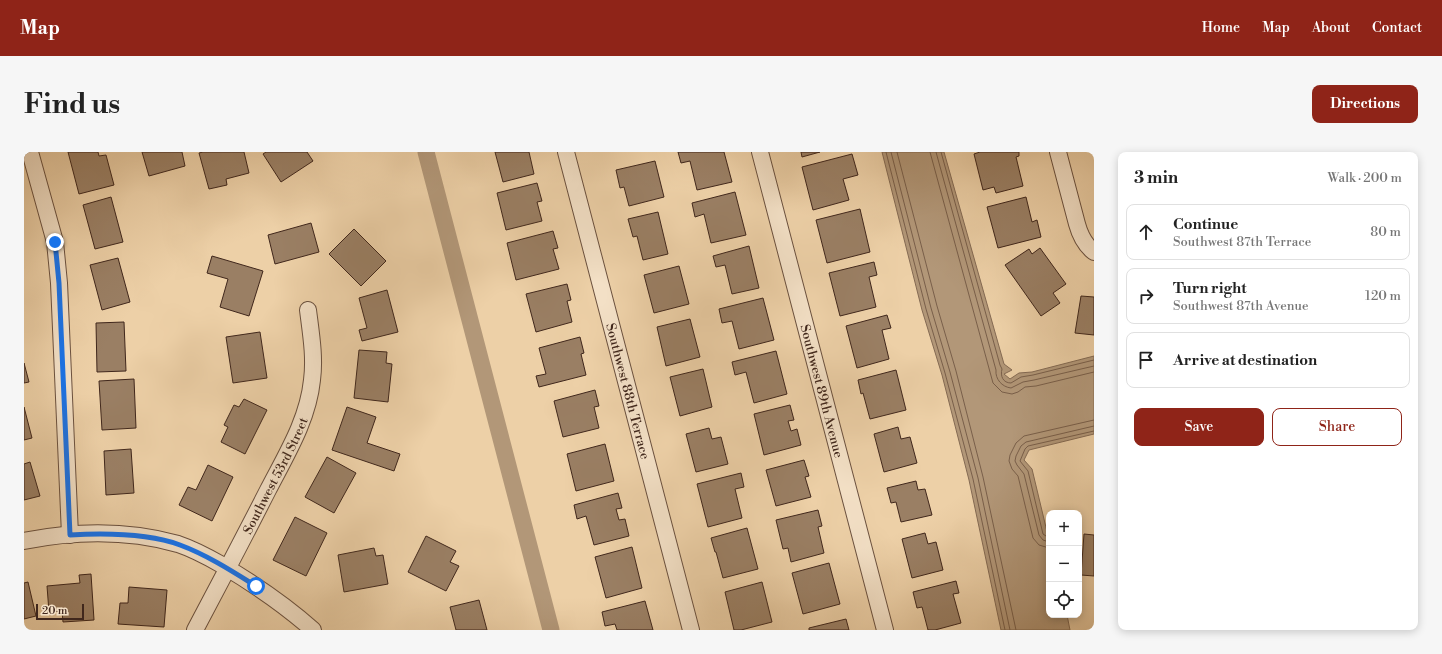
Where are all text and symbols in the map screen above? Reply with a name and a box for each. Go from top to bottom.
text: Map [20,16,60,40]
text: Home [1202,19,1240,37]
text: Map [1262,19,1290,37]
text: About [1312,19,1350,37]
text: Contact [1372,19,1422,37]
button: Directions [1312,85,1418,123]
text: Find us [24,87,120,122]
text: 3 min [1134,167,1178,189]
text: Walk · 200 m [1328,170,1402,186]
text: Continue [1173,215,1238,234]
icon: ahead [1135,221,1157,243]
text: 80 m [1370,224,1401,240]
route end [46,233,64,251]
text: Southwest 87th Terrace [1173,234,1311,250]
text: Turn right [1173,279,1247,298]
icon: right [1135,285,1157,307]
text: 120 m [1365,288,1401,304]
text: Southwest 87th Avenue [1173,298,1309,314]
street label: Southwest 88th Terrace [602,321,653,461]
street label: Southwest 89th Avenue [796,323,847,460]
icon: arrive [1135,349,1157,371]
text: Arrive at destination [1173,351,1317,370]
button: Save [1134,408,1264,446]
button: Share [1272,408,1402,446]
street label: Southwest 53rd Street [240,415,312,537]
map controls [1046,510,1082,618]
button: + [1046,510,1082,546]
button: − [1046,546,1082,582]
route start [247,577,265,595]
button: locate [1046,582,1082,618]
scale bar [36,602,84,621]
text: 20 m [42,604,67,618]

